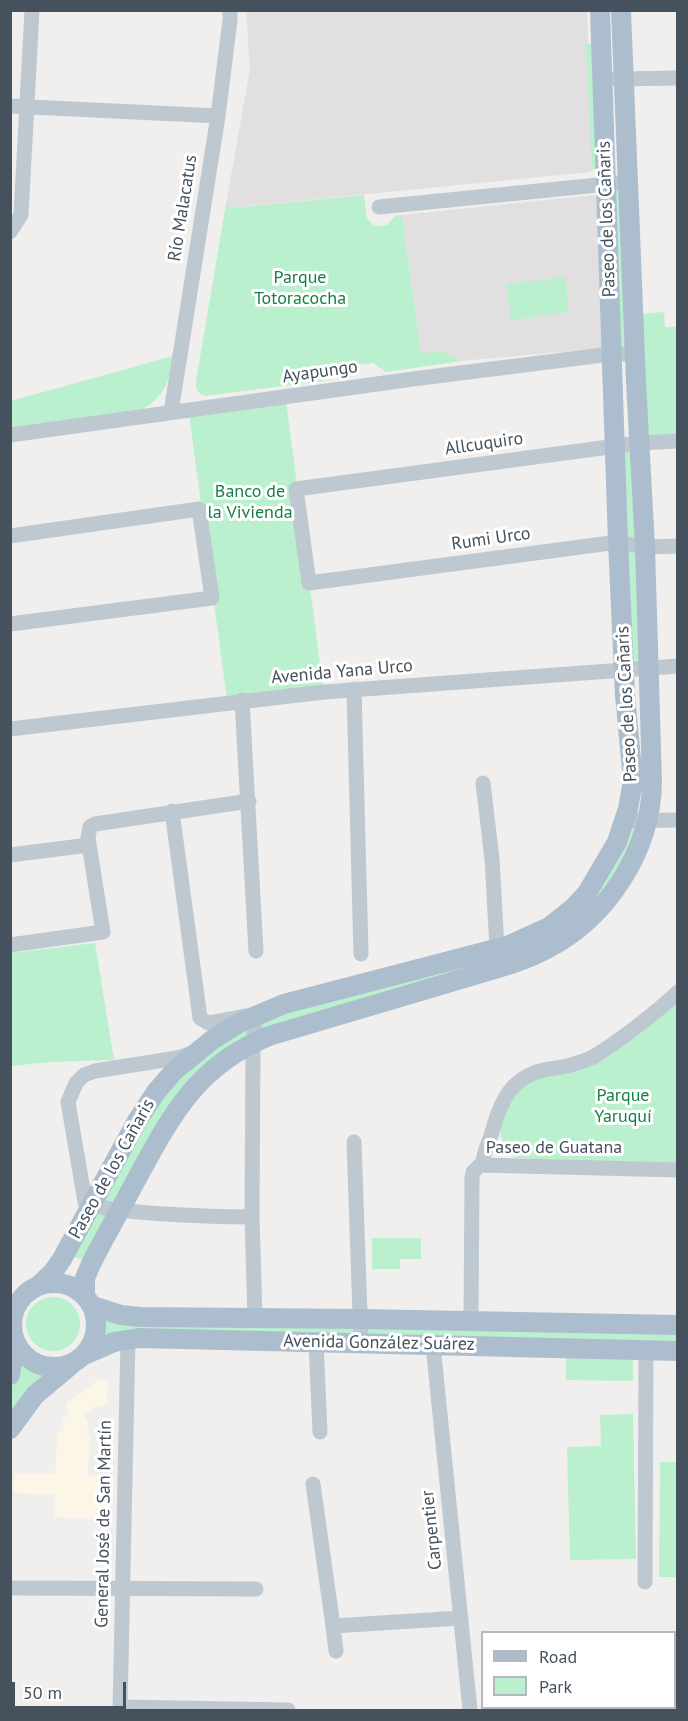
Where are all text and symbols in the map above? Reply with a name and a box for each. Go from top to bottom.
street label: Paseo de los Cañaris [593,140,621,298]
street label: Río Malacatus [164,153,202,263]
park label: Parque Totoracocha [254,267,346,310]
street label: Ayapungo [281,356,359,388]
street label: Allcuquiro [443,428,525,460]
park label: Banco de la Vivienda [207,481,293,524]
street label: Rumi Urco [450,523,532,555]
street label: Paseo de los Cañaris [612,625,642,783]
street label: Avenida Yana Urco [270,655,414,689]
park label: Parque Yaruquí [594,1085,652,1128]
street label: Paseo de los Cañaris [65,1095,159,1243]
street label: Paseo de Guatana [486,1137,622,1159]
street label: Avenida González Suárez [283,1331,475,1355]
street label: General José de San Martín [91,1420,117,1628]
street label: Carpentier [417,1489,447,1571]
legend [481,1631,676,1709]
text: Road [539,1645,577,1668]
scale bar [15,1670,129,1708]
text: Park [539,1675,572,1698]
text: 50 m [23,1681,62,1704]

